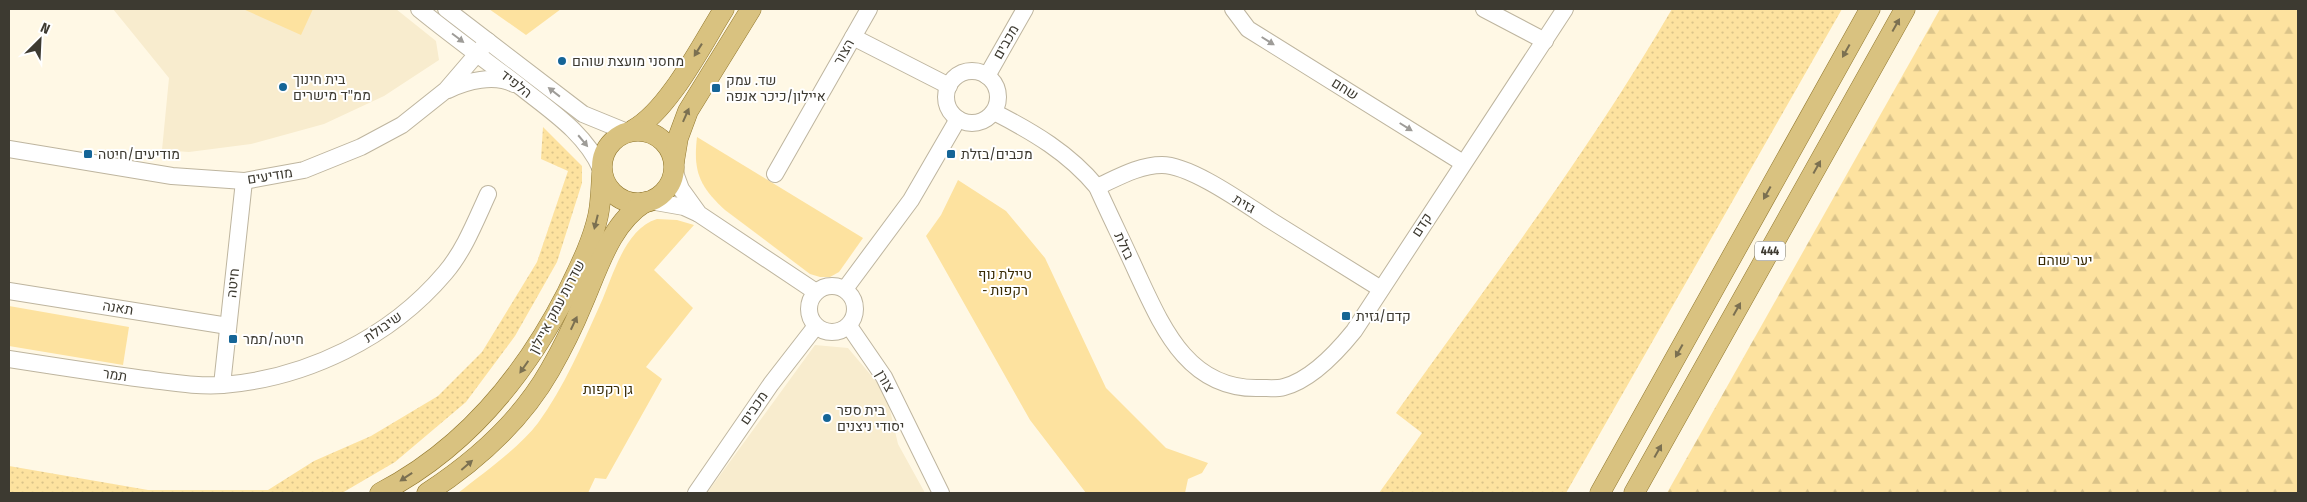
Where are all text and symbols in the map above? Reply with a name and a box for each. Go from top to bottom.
north arrow [15,15,65,65]
one-way arrow [1892,18,1900,33]
text: N [38,19,52,38]
street label: מכבים [989,22,1023,62]
one-way arrow [451,33,464,44]
street label: הצור [830,36,858,68]
one-way arrow [1261,37,1274,46]
one-way arrow [693,43,702,57]
one-way arrow [1842,44,1850,59]
place label: מחסני מועצת שוהם [572,53,684,70]
marker: מחסני מועצת שוהם [556,55,568,67]
street label: הלפיד [497,66,535,102]
place label: בית חינוך ממ"ד מישרים [293,71,371,104]
place label: שד. עמק איילון/כיכר אנפה [726,72,826,105]
street label: שחם [1328,74,1362,104]
marker: בית חינוך ממ"ד מישרים [277,81,289,93]
marker: שד. עמק איילון/כיכר אנפה [710,82,722,94]
one-way arrow [548,86,561,97]
one-way arrow [683,108,691,122]
one-way arrow [1399,122,1412,132]
one-way arrow [578,134,589,147]
place label: מודיעים/חיטה [98,146,180,163]
place label: מכבים/בזלת [961,146,1033,163]
marker: מודיעים/חיטה [82,148,94,160]
marker: מכבים/בזלת [945,148,957,160]
one-way arrow [1812,160,1821,174]
street label: מודיעים [246,164,294,188]
one-way arrow [1763,186,1771,201]
street label: גזית [1230,191,1258,217]
street label: קדם [1408,210,1436,240]
one-way arrow [592,215,600,230]
street label: בזלת [1110,230,1138,263]
road number: 444 [1755,242,1785,260]
park label: יער שוהם [2038,252,2092,269]
street label: שדרות עמק איילון [525,257,589,357]
park label: טיילת נוף - רקפות [978,266,1032,299]
street label: חיטה [223,267,243,299]
street label: תאנה [101,297,135,319]
one-way arrow [1733,301,1741,316]
street label: שיבולת [361,308,405,346]
place label: קדם/גזית [1356,308,1411,325]
marker: קדם/גזית [1340,310,1352,322]
one-way arrow [571,316,579,330]
place label: חיטה/תמר [243,331,304,348]
marker: חיטה/תמר [227,333,239,345]
one-way arrow [1675,343,1683,358]
one-way arrow [519,360,529,374]
street label: תמר [102,365,128,385]
street label: צורן [872,367,898,395]
park label: גן רקפות [583,381,633,398]
street label: מכבים [736,388,772,428]
place label: בית ספר יסודי ניצנים [837,402,904,435]
marker: בית ספר יסודי ניצנים [821,412,833,424]
one-way arrow [1654,443,1662,458]
one-way arrow [460,459,473,470]
one-way arrow [400,473,413,482]

